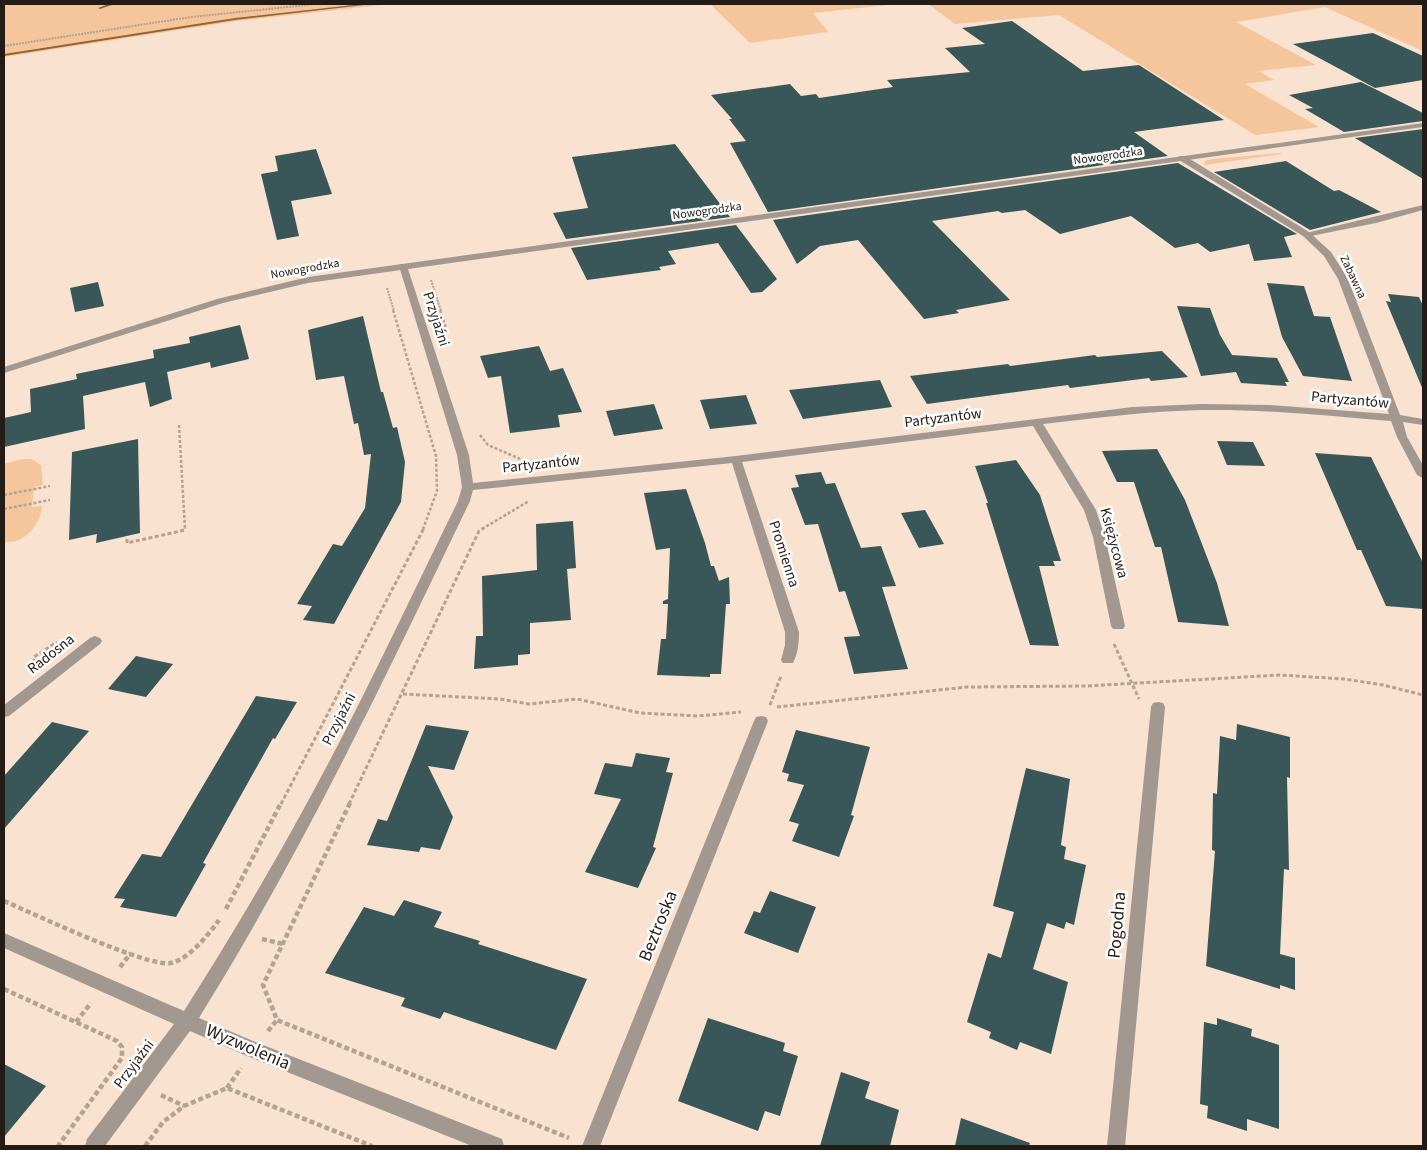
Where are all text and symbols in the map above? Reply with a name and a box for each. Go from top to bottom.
street label: Nowogrodzka [1072,143,1144,169]
street label: Nowogrodzka [671,198,743,224]
street label: Zabawna [1336,253,1370,301]
street label: Nowogrodzka [269,255,341,283]
street label: Przyjaźni [417,289,455,349]
street label: Partyzantów [1310,386,1390,414]
street label: Partyzantów [903,403,983,433]
street label: Partyzantów [501,449,581,479]
street label: Księżycowa [1095,505,1133,581]
street label: Promienna [763,518,805,590]
street label: Radosna [23,629,79,679]
street label: Przyjaźni [317,689,361,749]
street label: Beztroska [632,887,684,965]
street label: Pogodna [1102,891,1132,959]
street label: Wyzwolenia [202,1018,294,1076]
street label: Przyjaźni [109,1035,159,1093]

